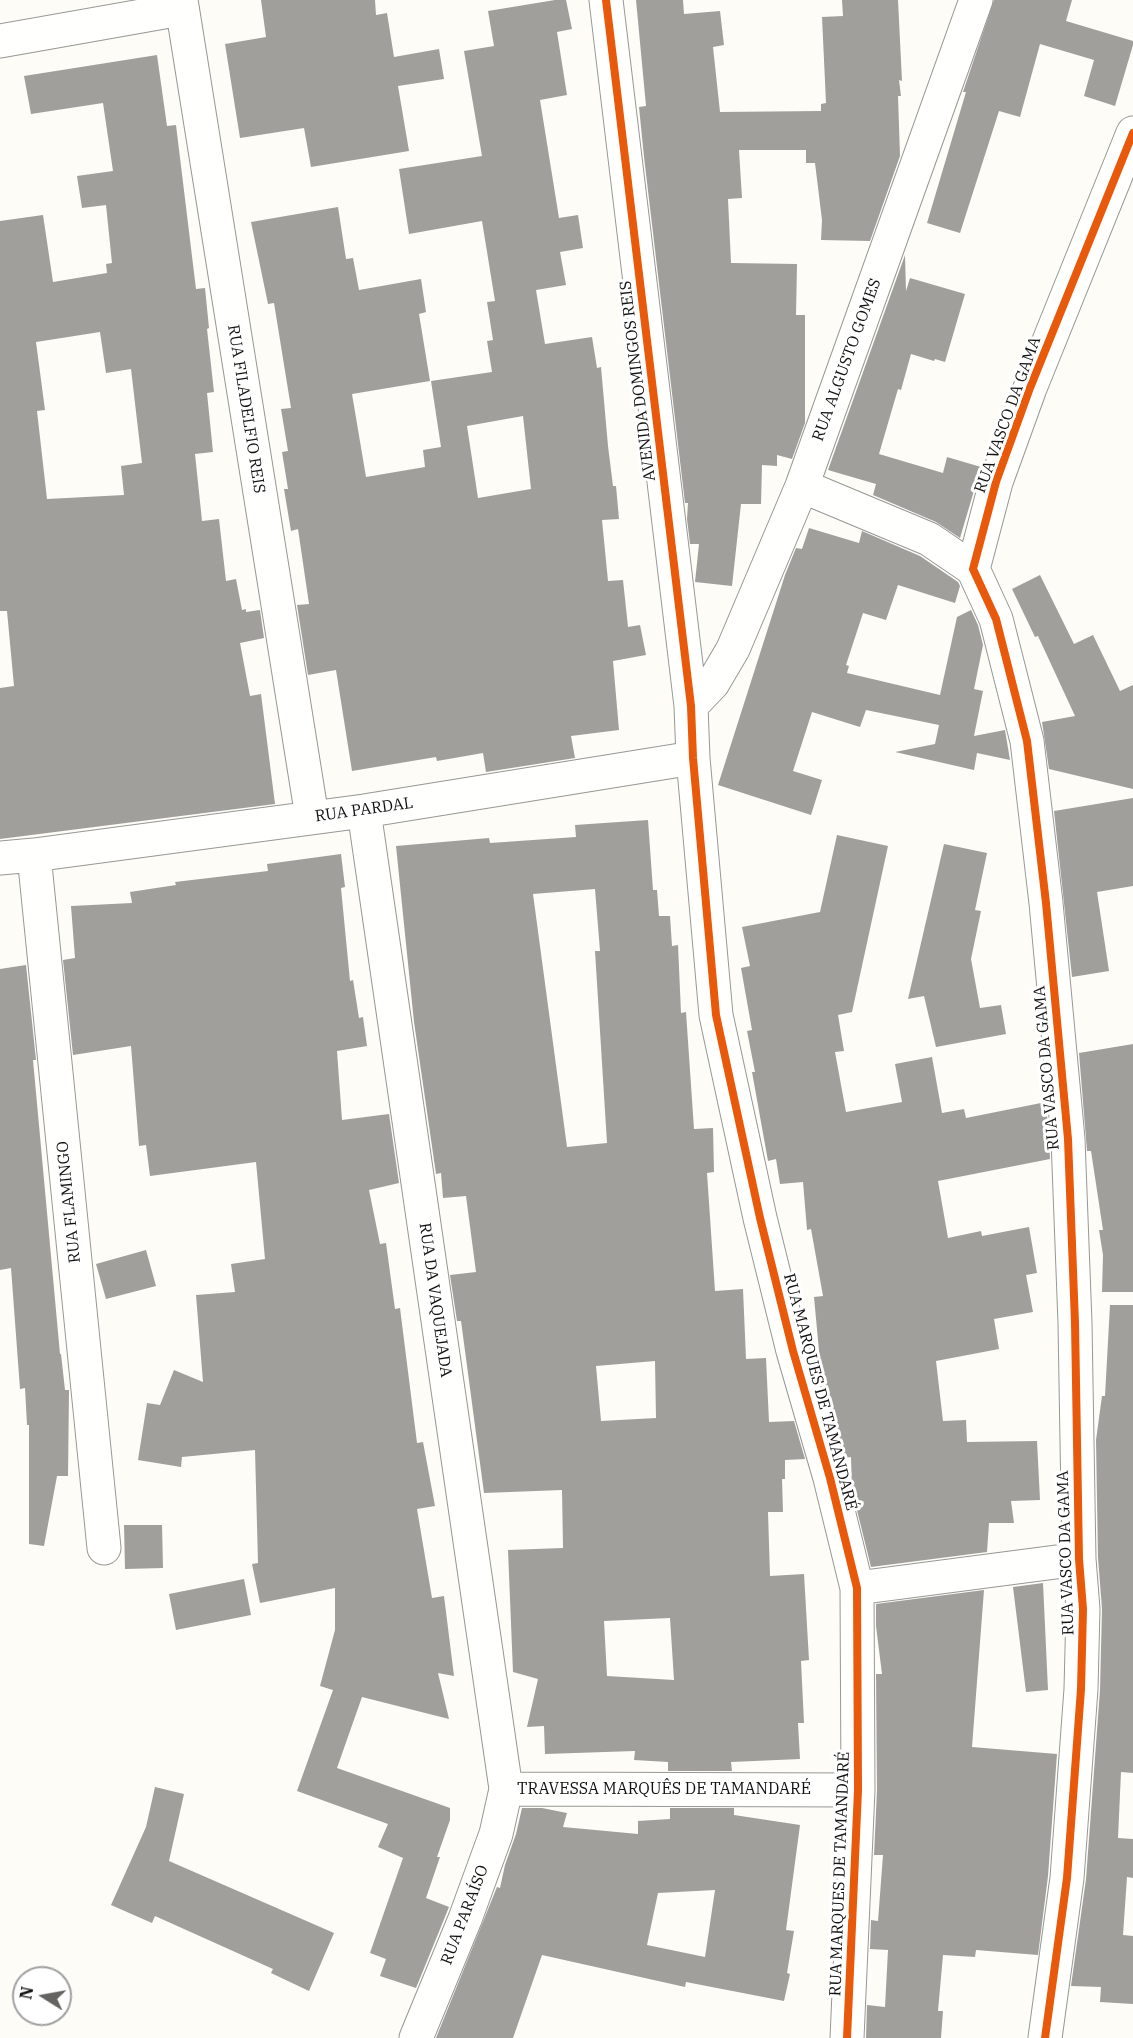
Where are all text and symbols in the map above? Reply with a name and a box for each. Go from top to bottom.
street label: RUA ALGUSTO GOMES [809,276,885,444]
street label: AVENIDA DOMINGOS REIS [616,280,660,482]
street label: RUA FILADELFIO REIS [223,323,269,495]
street label: RUA VASCO DA GAMA [971,334,1045,496]
street label: RUA PARDAL [314,794,414,826]
street label: RUA VASCO DA GAMA [1030,985,1064,1151]
street label: RUA FLAMINGO [53,1140,85,1264]
street label: RUA DA VAQUEJADA [415,1222,455,1378]
street label: RUA MARQUES DE TAMANDARÉ [779,1271,861,1513]
street label: RUA VASCO DA GAMA [1054,1470,1078,1636]
street label: RUA MARQUES DE TAMANDARÉ [826,1751,854,1997]
street label: TRAVESSA MARQUÊS DE TAMANDARÉ [517,1779,811,1799]
street label: RUA PARAÍSO [437,1862,493,1968]
north arrow [12,1966,72,2026]
text: N [15,1985,37,2001]

